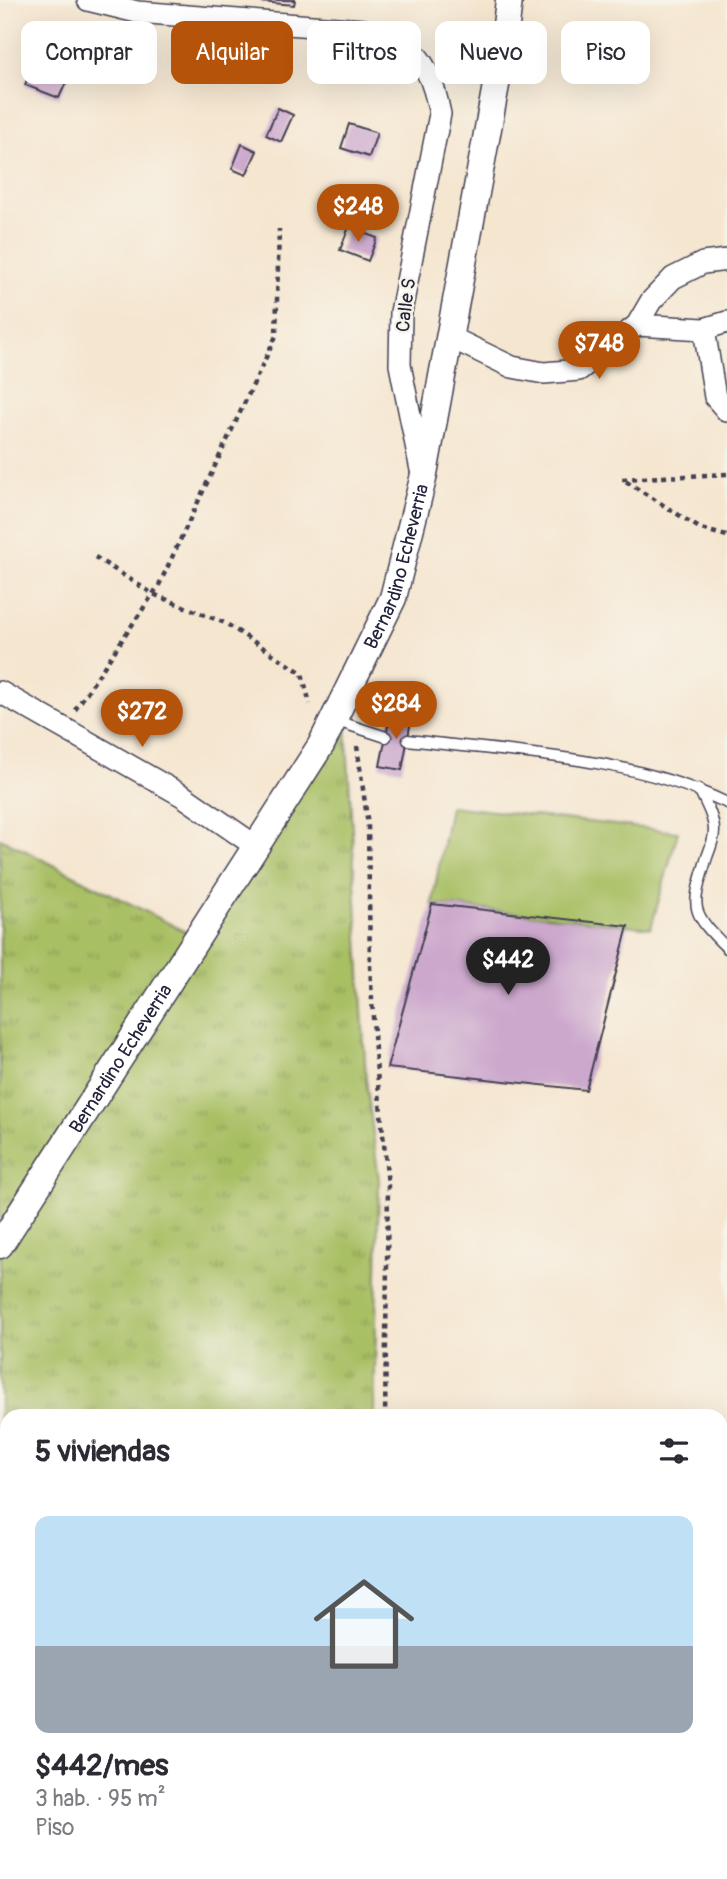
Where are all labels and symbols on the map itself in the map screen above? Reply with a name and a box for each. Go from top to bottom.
pin: $248 [317,184,399,244]
street label: Calle S [391,277,421,333]
pin: $748 [558,322,640,381]
street label: Bernardino Echeverria [359,481,434,653]
pin: $284 [355,682,437,741]
pin: $272 [101,690,183,749]
pin: $442 [467,937,549,997]
street label: Bernardino Echeverria [64,980,178,1138]

